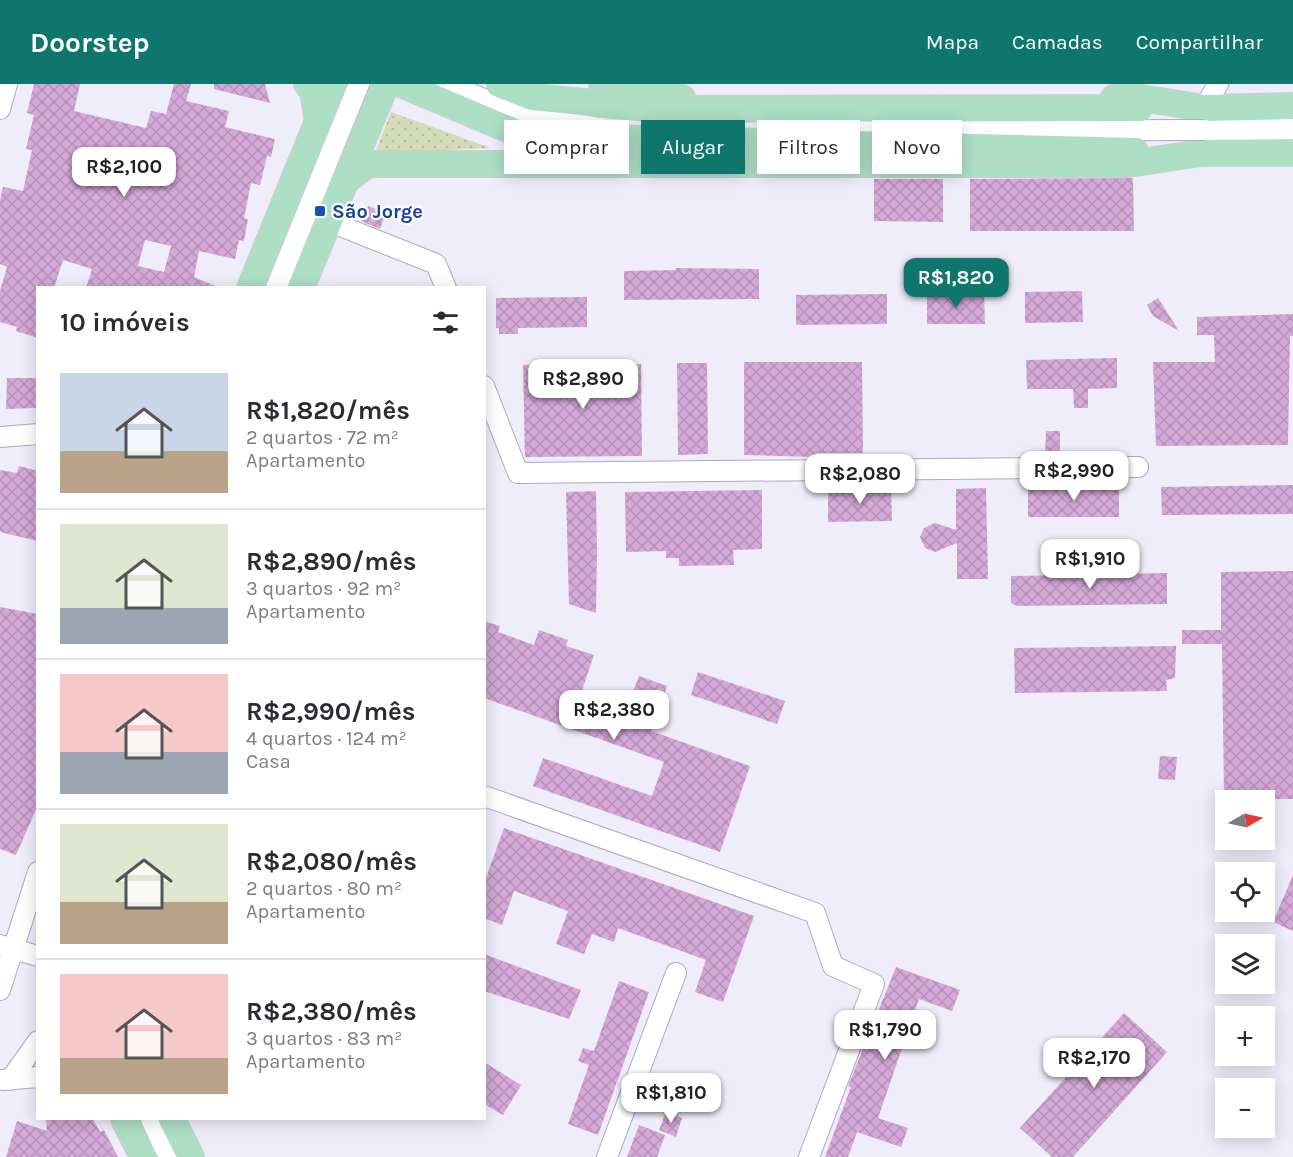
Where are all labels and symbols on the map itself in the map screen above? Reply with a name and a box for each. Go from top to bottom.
pin: R$2,100 [69,147,179,198]
place label: São Jorge [332,200,423,223]
marker: São Jorge [313,204,327,218]
pin: R$1,820 [901,258,1011,309]
pin: R$2,890 [528,359,638,410]
pin: R$2,990 [1019,451,1129,502]
pin: R$2,080 [805,454,915,505]
pin: R$1,910 [1035,539,1145,590]
pin: R$2,380 [559,690,669,741]
north arrow [1215,790,1275,850]
pin: R$1,790 [830,1010,940,1061]
pin: R$2,170 [1039,1038,1149,1089]
pin: R$1,810 [616,1073,726,1124]

